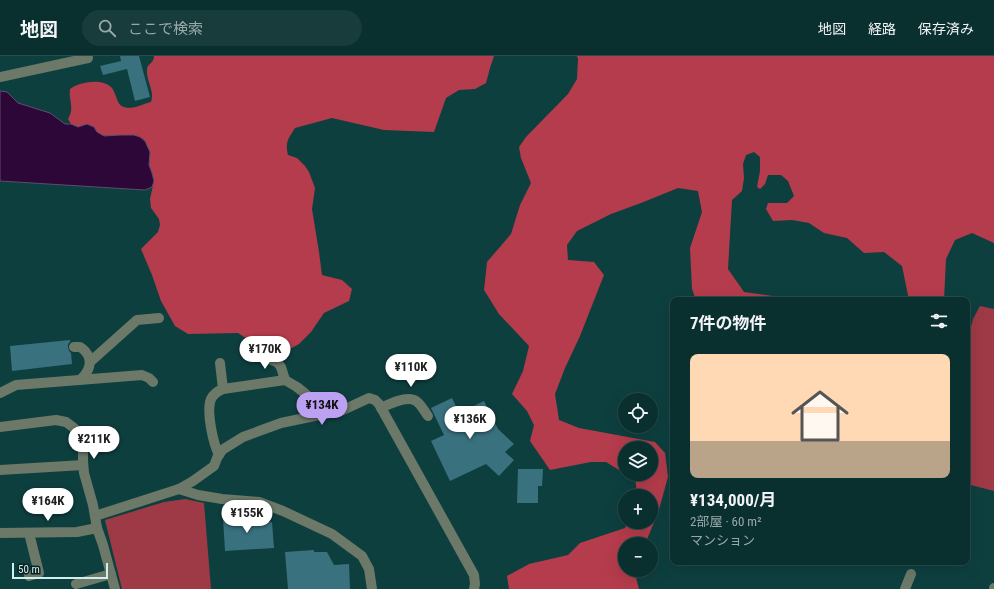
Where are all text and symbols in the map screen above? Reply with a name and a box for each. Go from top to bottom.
search box [82,10,362,46]
icon: search [96,17,118,39]
text: 地図 [20,18,58,41]
text: ここで検索 [128,20,203,38]
text: 地図 [818,21,846,37]
text: 経路 [868,21,896,37]
text: 保存済み [918,21,974,37]
icon: filters [928,310,950,332]
text: 7件の物件 [690,313,767,333]
pin: ¥170K [237,336,293,370]
text: ¥170K [248,341,282,356]
pin: ¥110K [383,354,439,388]
text: ¥110K [394,359,428,374]
icon: home [784,380,856,452]
pin: ¥134K [294,392,350,426]
map controls [618,393,658,577]
button: locate [618,393,658,433]
text: ¥134K [305,397,339,412]
pin: ¥136K [442,406,498,440]
text: ¥136K [453,411,487,426]
pin: ¥211K [66,426,122,460]
text: ¥211K [77,431,111,446]
button: layers [618,441,658,481]
pin: ¥164K [20,488,76,522]
button: + [618,489,658,529]
text: ¥134,000/月 [690,490,776,510]
text: ¥164K [31,493,65,508]
pin: ¥155K [219,500,275,534]
text: ¥155K [230,505,264,520]
text: 2部屋 · 60 m² [690,514,761,529]
text: マンション [690,533,755,548]
button: − [618,537,658,577]
scale bar [12,561,108,580]
text: 50 m [18,563,40,576]

